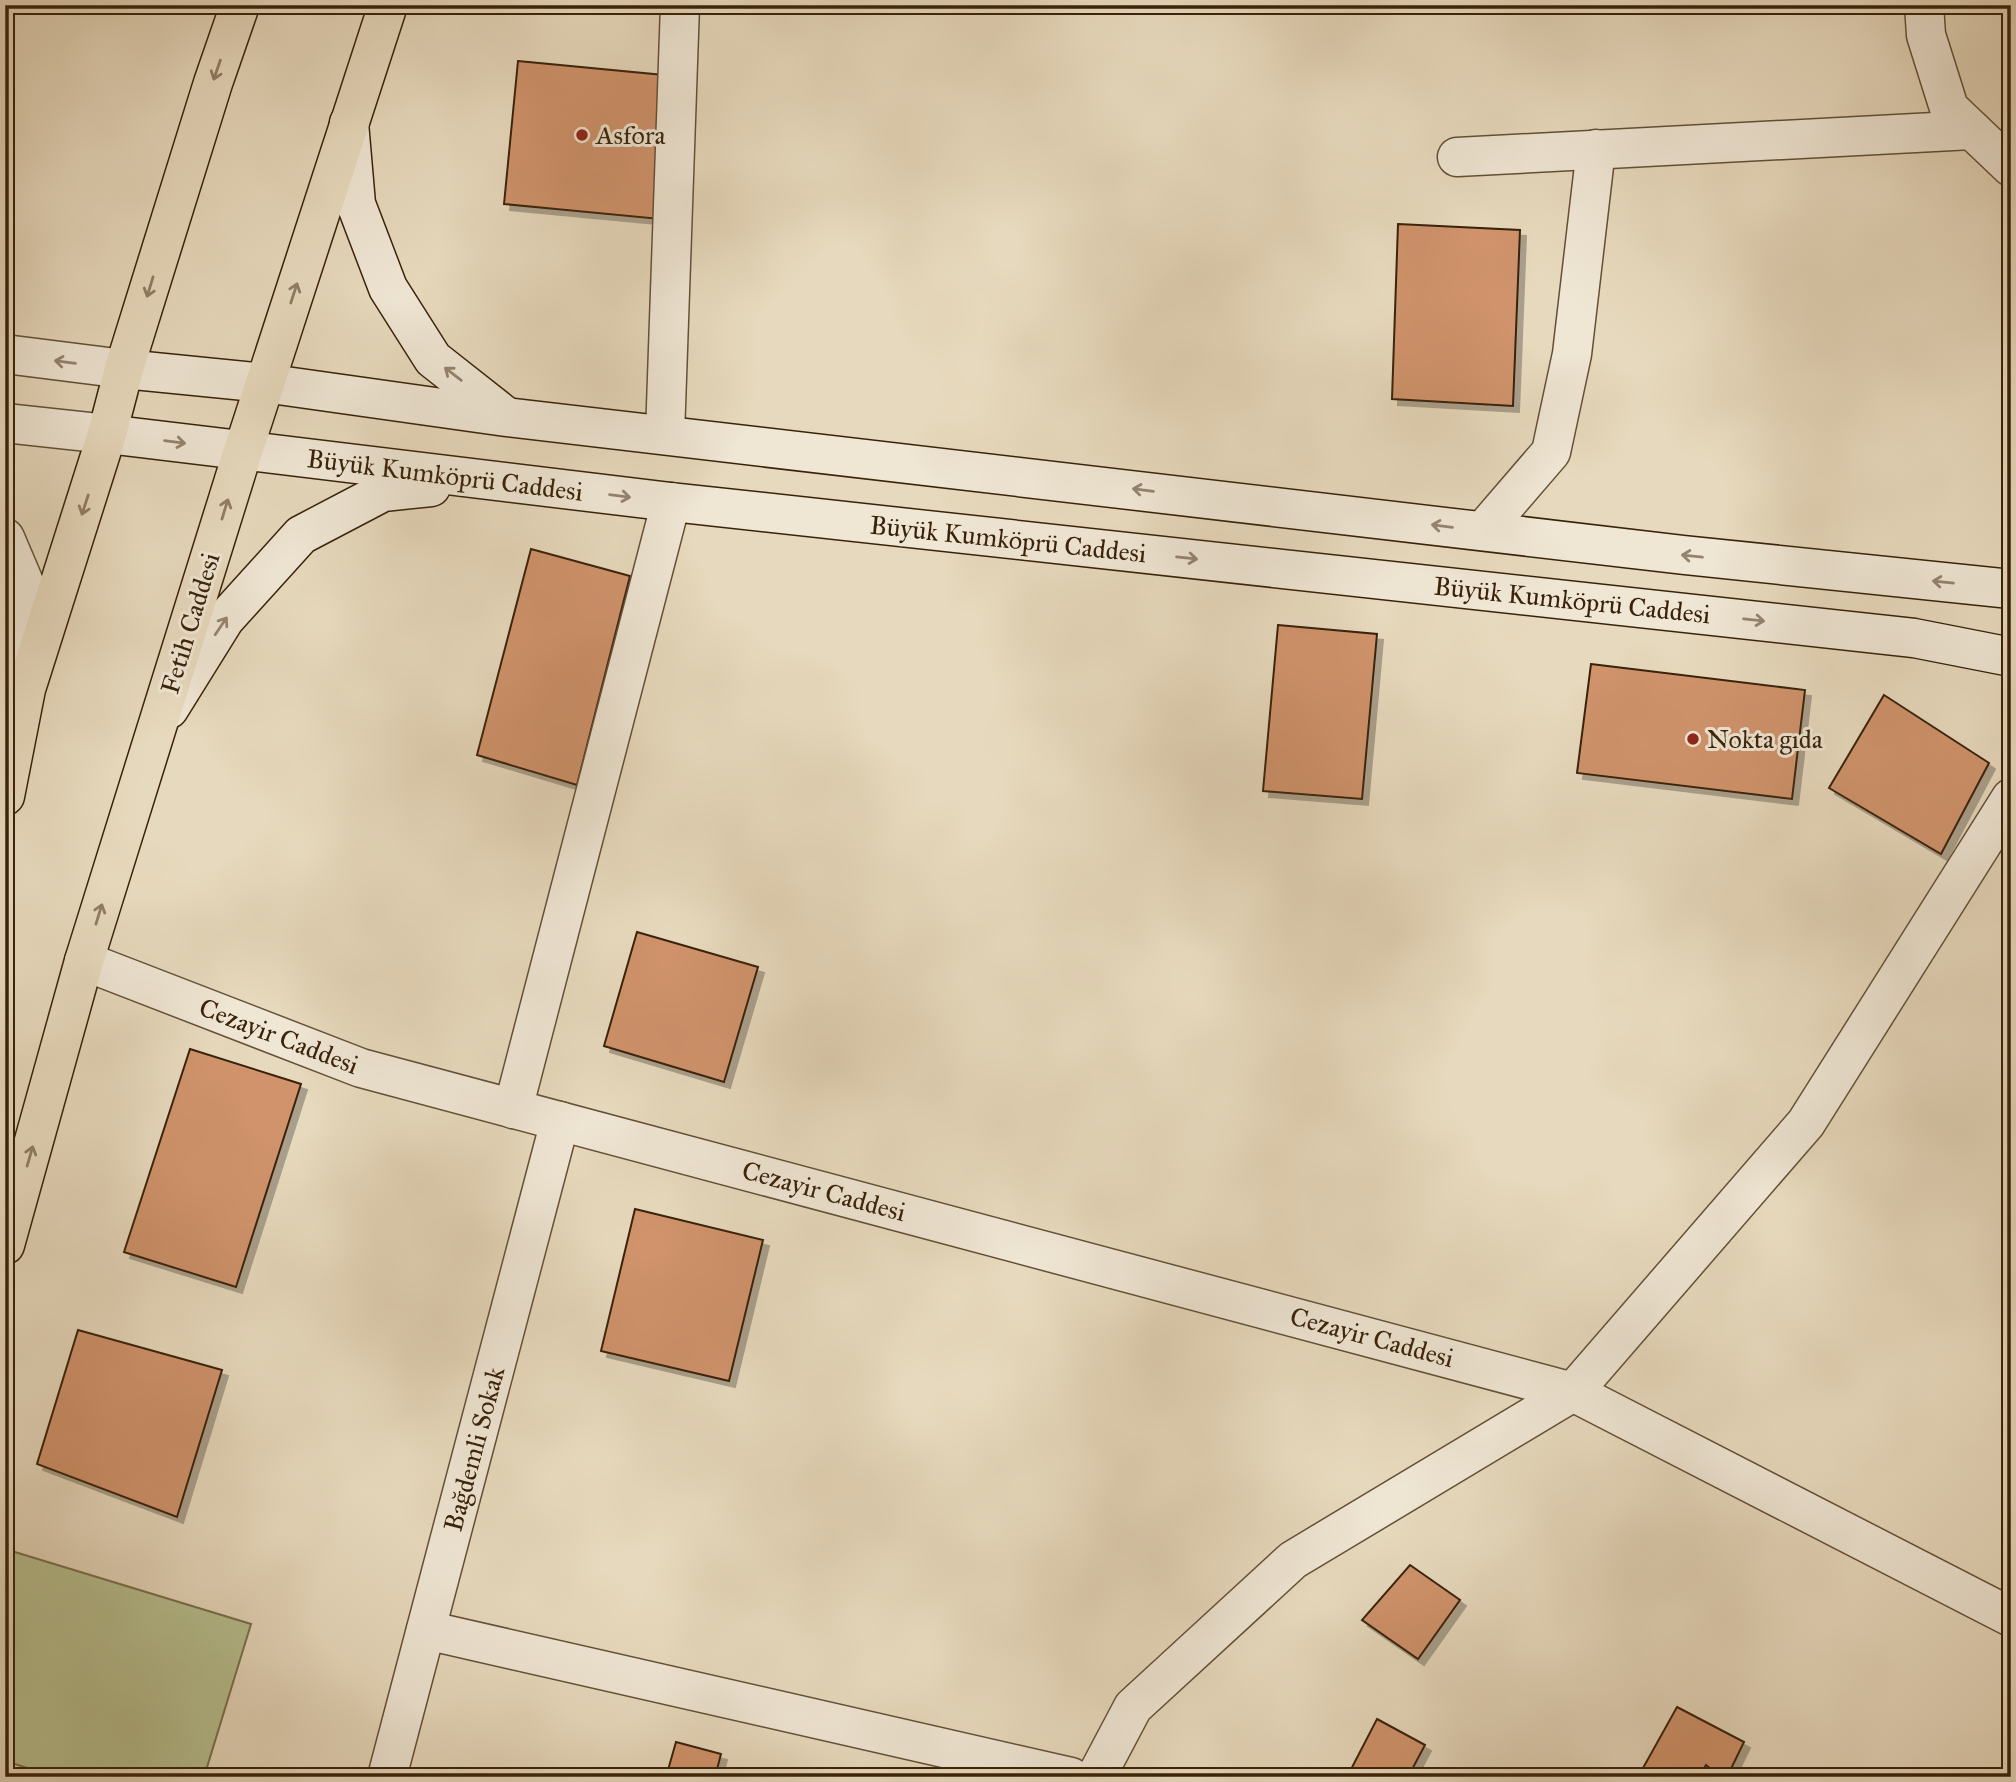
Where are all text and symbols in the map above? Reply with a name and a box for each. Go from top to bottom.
one-way arrow [210,58,222,80]
place label: Asfora [595,119,666,151]
marker: Asfora [574,127,590,143]
one-way arrow [143,276,156,298]
one-way arrow [289,282,301,304]
one-way arrow [54,355,77,368]
one-way arrow [444,367,462,382]
one-way arrow [163,436,186,449]
street label: Büyük Kumköprü Caddesi [305,442,585,508]
one-way arrow [1132,484,1155,497]
one-way arrow [608,489,631,502]
one-way arrow [78,494,91,516]
one-way arrow [220,499,232,521]
street label: Büyük Kumköprü Caddesi [868,509,1148,569]
one-way arrow [1431,520,1454,533]
street label: Fetih Caddesi [153,549,227,697]
one-way arrow [1681,549,1704,562]
one-way arrow [1175,552,1198,565]
street label: Büyük Kumköprü Caddesi [1432,570,1712,630]
one-way arrow [1932,575,1955,588]
one-way arrow [1742,614,1765,627]
one-way arrow [214,617,228,637]
place label: Nokta gıda [1707,723,1823,755]
marker: Nokta gıda [1685,731,1701,747]
one-way arrow [94,903,107,925]
street label: Cezayir Caddesi [195,991,363,1081]
one-way arrow [24,1145,37,1168]
street label: Cezayir Caddesi [739,1154,909,1228]
street label: Cezayir Caddesi [1287,1300,1457,1374]
street label: Bağdemli Sokak [437,1362,512,1535]

